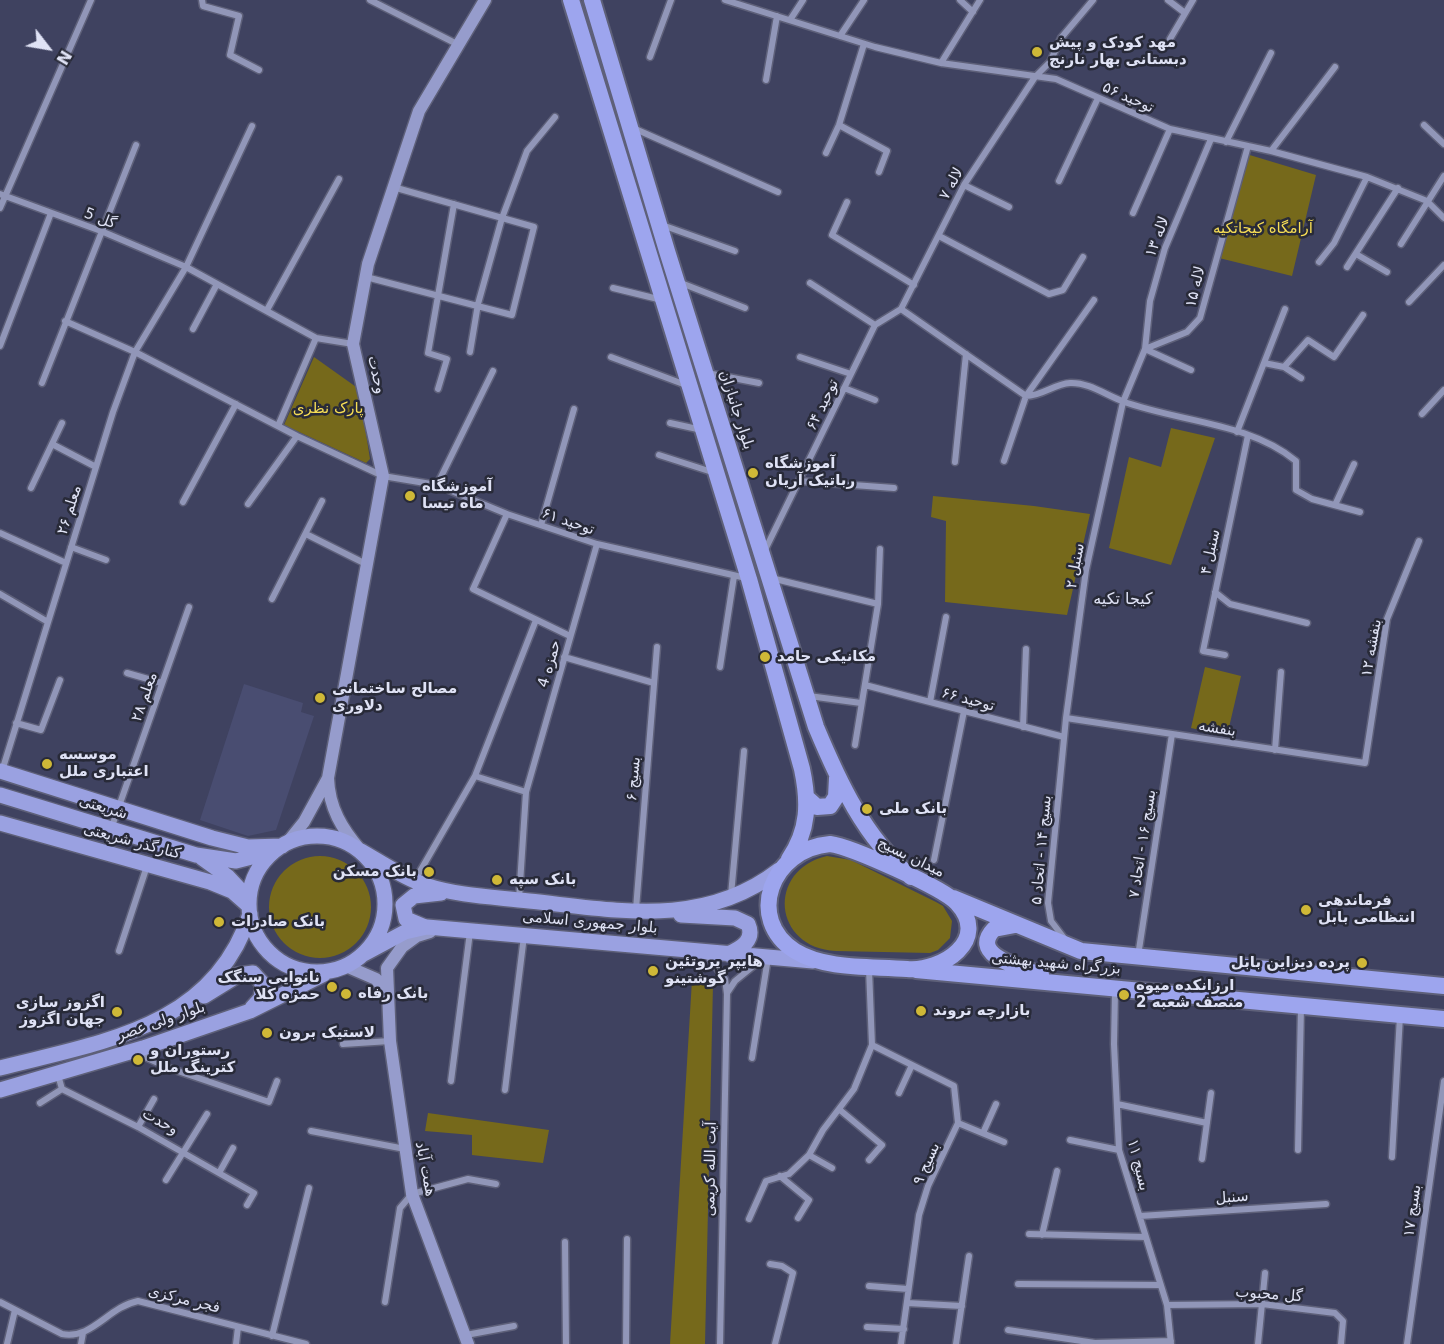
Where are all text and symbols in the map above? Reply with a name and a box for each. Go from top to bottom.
north arrow [18,18,78,78]
place label: مهد کودک و پیش دبستانی بهار نارنج [1049,34,1187,69]
marker: مهد کودک و پیش دبستانی بهار نارنج [1030,45,1044,59]
text: N [52,47,75,68]
street label: توحید ۵۶ [1099,79,1157,117]
street label: لاله ۷ [936,165,968,203]
street label: گل 5 [81,205,119,233]
street label: لاله ۱۳ [1142,214,1174,260]
park label: آرامگاه کیجاتکیه [1213,220,1313,238]
street label: لاله ۱۵ [1182,264,1210,310]
street label: وحدت [363,354,389,396]
street label: بلوار جانبازان [715,368,757,452]
street label: توحید ۶۴ [803,377,843,433]
park label: پارک نظری [293,400,363,418]
place label: آموزشگاه رباتیک آریان [765,455,855,490]
marker: آموزشگاه رباتیک آریان [746,466,760,480]
place label: آموزشگاه ماه تیسا [422,478,492,513]
street label: معلم ۲۶ [54,483,86,537]
marker: آموزشگاه ماه تیسا [403,489,417,503]
street label: توحید ۶۱ [539,505,597,539]
street label: سنبل ۴ [1197,528,1225,576]
street label: سنبل ۲ [1063,542,1089,590]
district label: کیجا تکیه [1093,590,1153,610]
street label: بنفشه ۱۲ [1358,618,1386,678]
street label: حمزه 4 [535,638,565,690]
place label: مکانیکی حامد [777,648,876,666]
marker: مکانیکی حامد [758,650,772,664]
street label: معلم ۲۸ [128,670,162,724]
place label: مصالح ساختمانی دلاوری [332,680,457,715]
street label: توحید ۶۶ [939,684,997,716]
marker: مصالح ساختمانی دلاوری [313,691,327,705]
street label: بنفشه [1197,717,1237,741]
place label: موسسه اعتباری ملل [59,746,149,781]
street label: بسیج ۶ [623,756,645,802]
marker: موسسه اعتباری ملل [40,757,54,771]
street label: بسیج ۱۶ - اتحاد ۷ [1126,788,1160,900]
street label: شریعتی [77,792,129,824]
street label: بسیج ۱۴ - اتحاد ۵ [1028,795,1056,905]
place label: بانک ملی [879,800,947,818]
marker: بانک ملی [860,802,874,816]
street label: کنارگذر شریعتی [81,820,183,864]
street label: میدان بسیج [875,834,947,882]
place label: بانک مسکن [333,863,417,881]
marker: بانک مسکن [422,865,436,879]
place label: بانک سپه [509,871,576,889]
marker: بانک سپه [490,873,504,887]
place label: فرماندهی انتظامی بابل [1318,892,1415,927]
marker: فرماندهی انتظامی بابل [1299,903,1313,917]
street label: بلوار جمهوری اسلامی [522,908,658,938]
place label: بانک صادرات [231,913,325,931]
marker: بانک صادرات [212,915,226,929]
street label: بزرگراه شهید بهشتی [990,949,1122,979]
place label: هایپر پروتئین گوشتینو [665,953,763,988]
place label: پرده دیزاین بابل [1231,954,1350,972]
marker: پرده دیزاین بابل [1355,956,1369,970]
marker: هایپر پروتئین گوشتینو [646,964,660,978]
place label: نانوایی سنگک حمزه کلا [218,969,320,1004]
place label: ارزانکده میوه منصف شعبه 2 [1136,977,1243,1012]
marker: نانوایی سنگک حمزه کلا [325,980,339,994]
place label: بانک رفاه [358,985,428,1003]
marker: بانک رفاه [339,987,353,1001]
marker: ارزانکده میوه منصف شعبه 2 [1117,988,1131,1002]
place label: اگزوز سازی جهان اگزوز [16,994,105,1029]
street label: بلوار ولی عصر [114,998,208,1046]
place label: بازارچه تروند [933,1002,1030,1020]
marker: بازارچه تروند [914,1004,928,1018]
marker: اگزوز سازی جهان اگزوز [110,1005,124,1019]
place label: لاستیک برون [279,1024,375,1042]
marker: لاستیک برون [260,1026,274,1040]
place label: رستوران و کترینگ ملل [150,1042,235,1077]
marker: رستوران و کترینگ ملل [131,1053,145,1067]
street label: وحدت [139,1105,181,1139]
street label: آیت الله کریمی [701,1121,721,1217]
street label: بسیج ۱۱ [1123,1137,1153,1193]
street label: همت آباد [411,1140,439,1198]
street label: بسیج ۹ [910,1140,944,1188]
street label: بسیج ۱۷ [1400,1184,1426,1238]
street label: سنبل [1215,1188,1249,1208]
street label: فجر مرکزی [146,1282,222,1318]
street label: گل محبوب [1235,1284,1303,1306]

